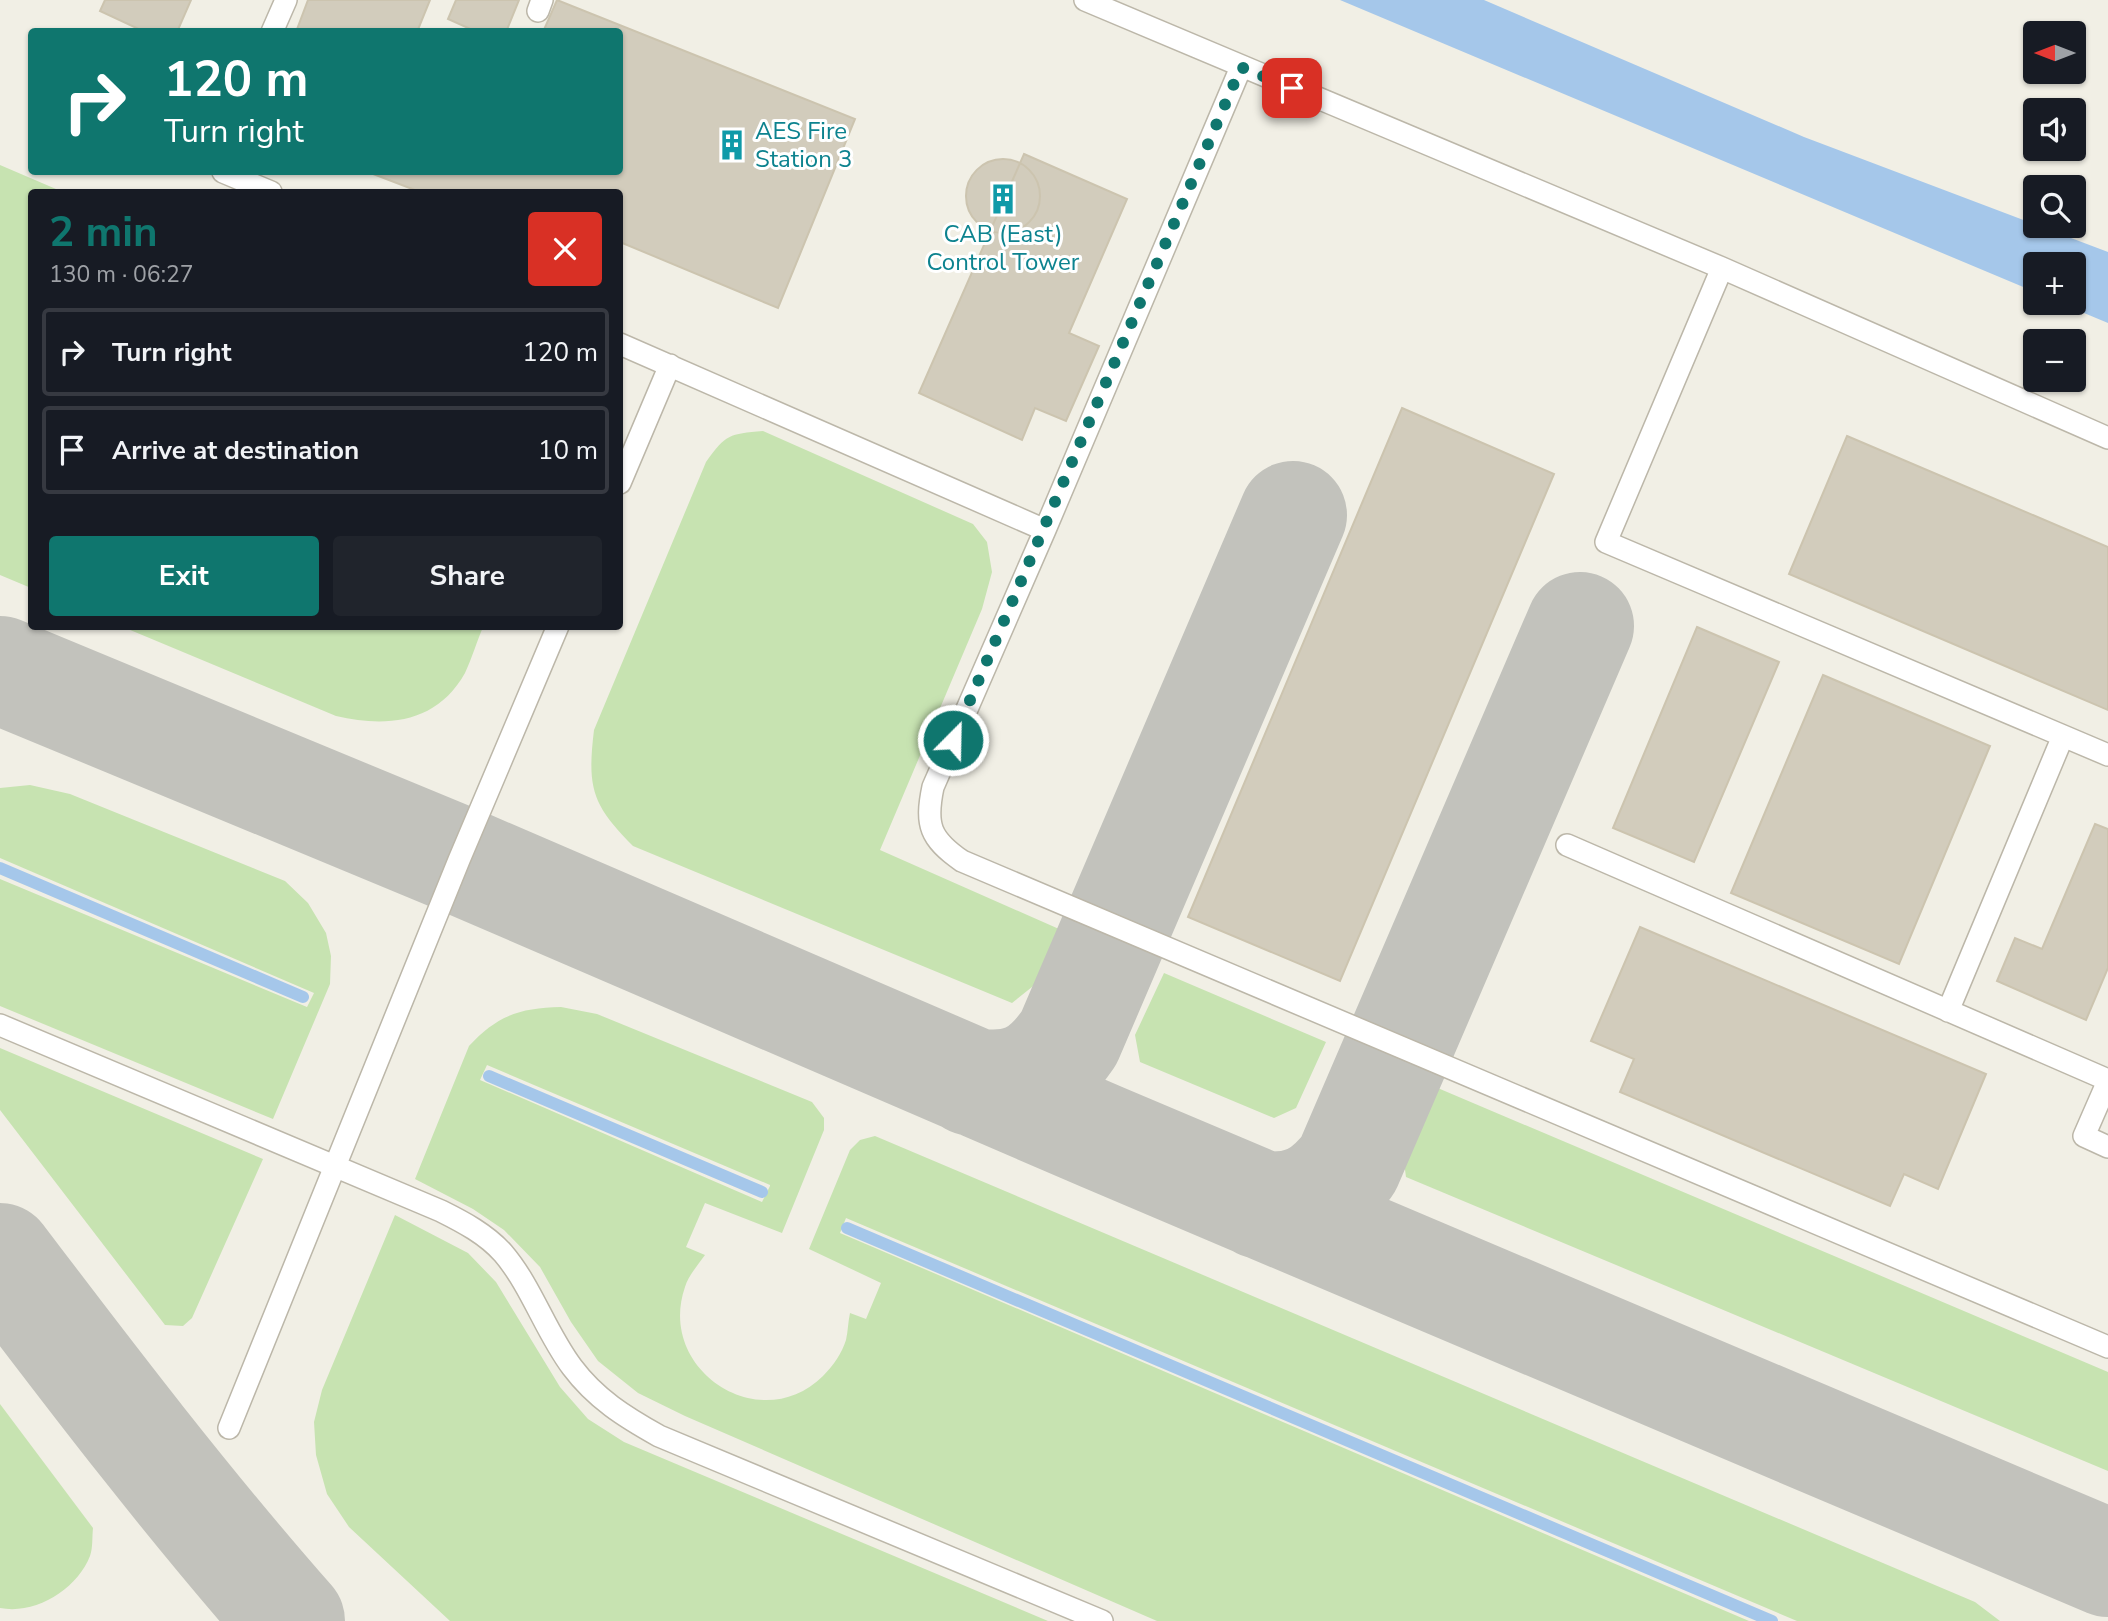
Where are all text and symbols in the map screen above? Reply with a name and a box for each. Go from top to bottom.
north arrow [2023,21,2086,84]
map controls [2023,21,2086,392]
text: 120 m [164,46,308,113]
icon: right [49,56,140,147]
pin [1262,58,1322,118]
icon: arrive [1273,69,1311,107]
button: sound [2023,98,2086,161]
text: Turn right [164,110,304,153]
place label: AES Fire Station 3 [755,115,852,175]
building icon: AES Fire Station 3 [715,128,749,162]
button: search [2023,175,2086,238]
building icon: CAB (East) Control Tower [986,182,1020,216]
text: 2 min [49,204,158,261]
button: close [528,212,602,286]
place label: CAB (East) Control Tower [927,218,1080,278]
button: + [2023,252,2086,315]
text: 130 m · 06:27 [49,259,194,290]
button: − [2023,329,2086,392]
icon: right [53,333,91,371]
text: Turn right [112,335,231,370]
text: 120 m [522,335,598,370]
icon: arrive [53,431,91,469]
text: Arrive at destination [112,433,359,468]
text: 10 m [538,433,598,468]
button: Exit [49,536,319,616]
button: Share [333,536,602,616]
position arrow [916,703,990,777]

